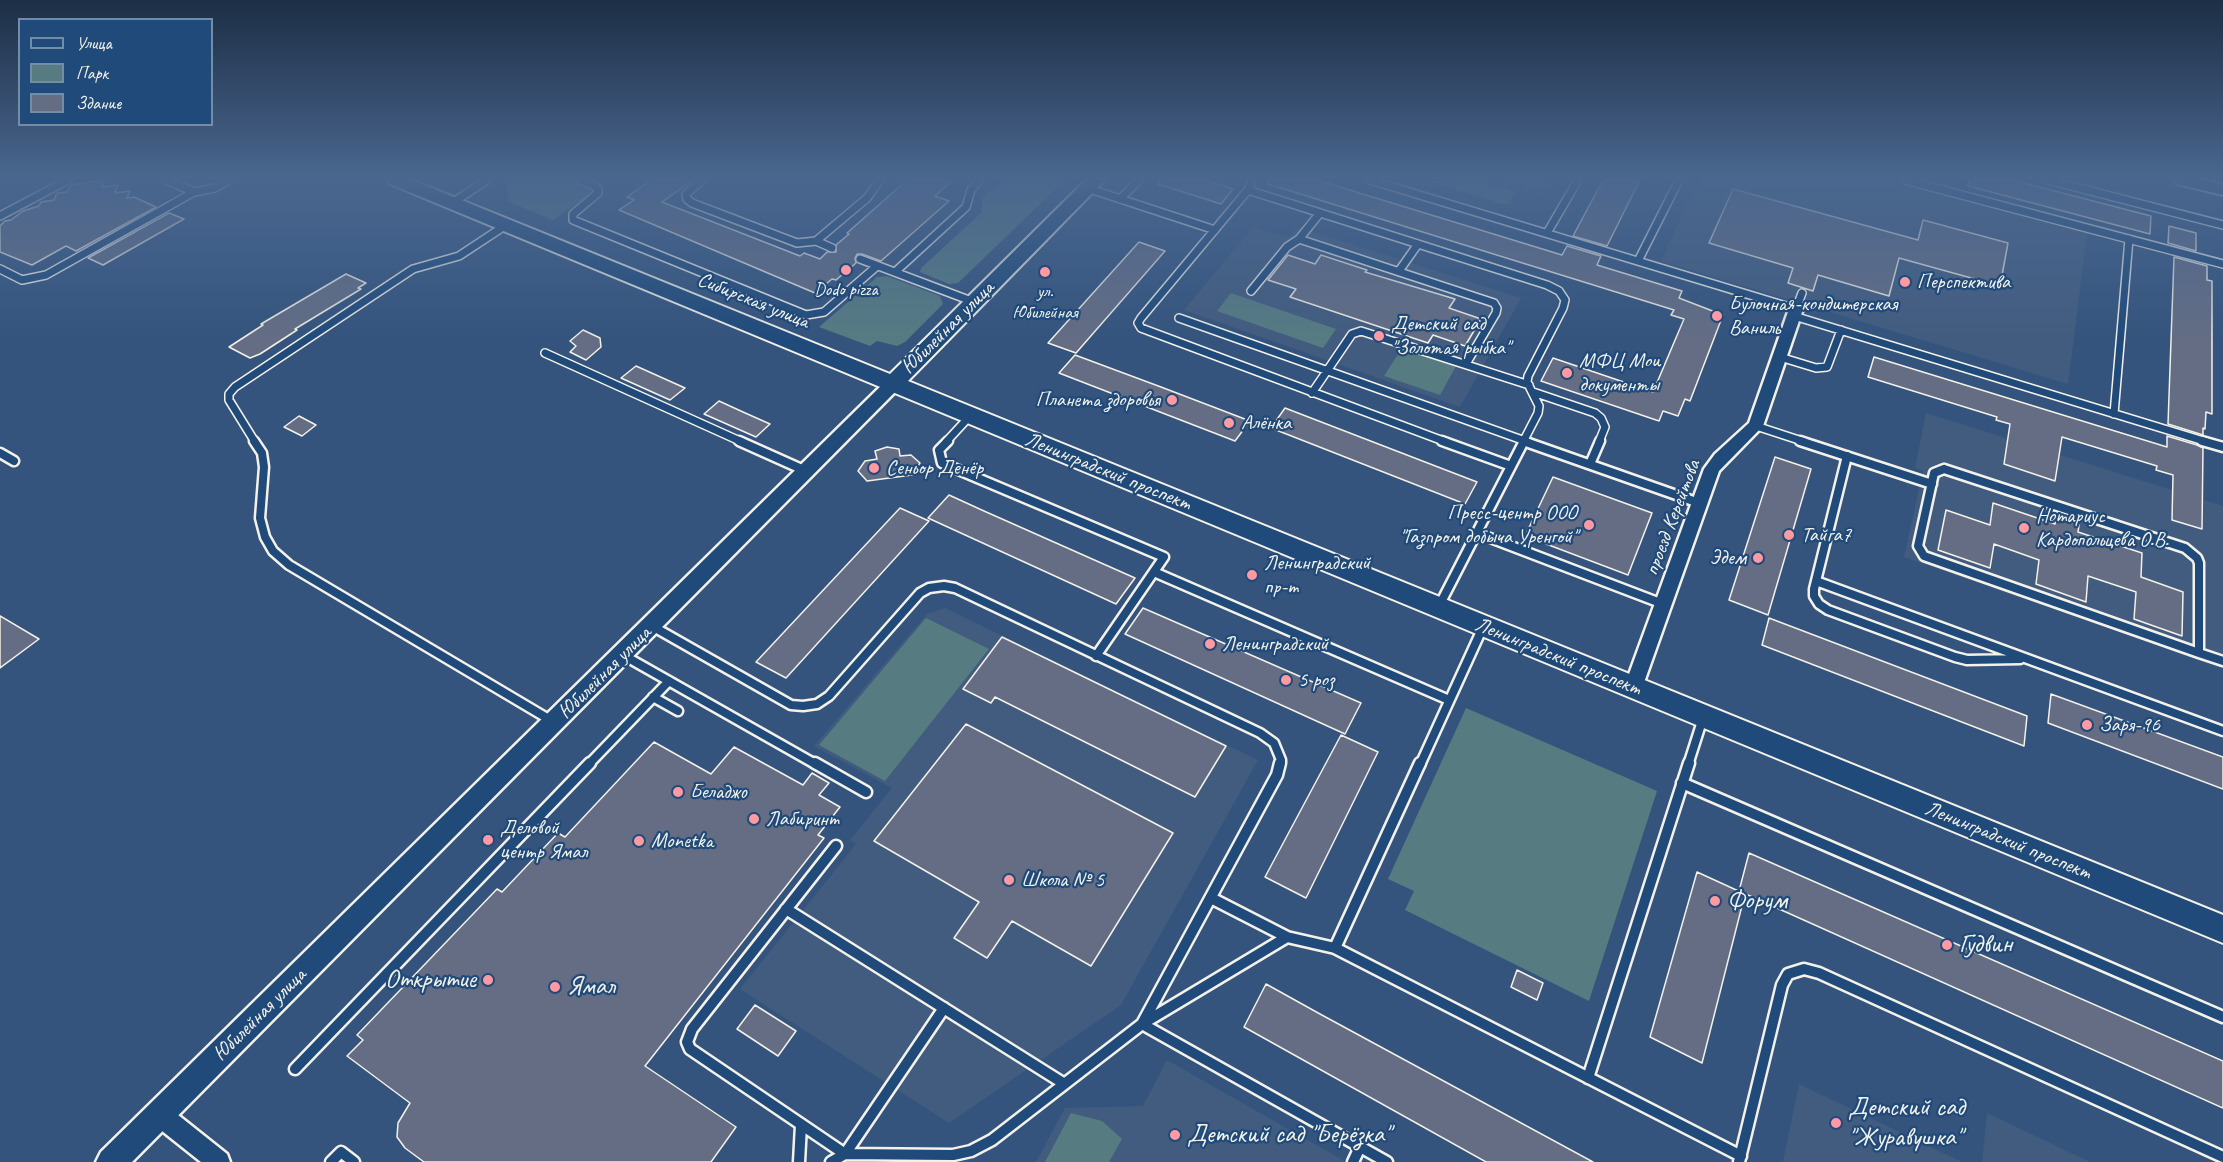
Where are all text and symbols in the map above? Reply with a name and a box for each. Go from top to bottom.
legend [18,18,213,126]
text: Улица [76,32,112,54]
text: Парк [76,62,108,84]
text: Здание [76,92,121,114]
marker: Dodo pizza [839,263,853,277]
marker: ул. Юбилейная [1038,265,1052,279]
street label: Сибирская улица [693,267,813,335]
place label: Перспектива [1917,269,2010,295]
marker: Перспектива [1898,275,1912,289]
street label: Юбилейная улица [896,276,1000,380]
place label: Dodo pizza [814,279,878,301]
place label: ул. Юбилейная [1012,281,1078,324]
place label: Булочная-кондитерская Ваниль [1729,291,1897,341]
marker: Булочная-кондитерская Ваниль [1710,309,1724,323]
place label: Детский сад "Золотая рыбка" [1391,311,1510,361]
marker: Детский сад "Золотая рыбка" [1372,329,1386,343]
place label: МФЦ Мои документы [1579,348,1660,398]
marker: МФЦ Мои документы [1560,366,1574,380]
place label: Планета здоровья [1036,387,1160,413]
marker: Планета здоровья [1165,393,1179,407]
place label: Алёнка [1241,410,1291,436]
marker: Алёнка [1222,416,1236,430]
street label: Ленинградский проспект [1021,427,1195,517]
place label: Сеньор Денёр [886,455,983,481]
street label: проезд Керейтова [1639,457,1707,579]
marker: Сеньор Денёр [867,461,881,475]
place label: Пресс-центр ООО "Газпром добыча Уренгой" [1399,500,1577,550]
place label: Нотариус Кардопольцева О.В. [2036,503,2169,553]
marker: Пресс-центр ООО "Газпром добыча Уренгой" [1582,518,1596,532]
marker: Нотариус Кардопольцева О.В. [2017,521,2031,535]
place label: Тайга7 [1801,522,1851,548]
marker: Тайга7 [1782,528,1796,542]
place label: Эдем [1709,545,1746,571]
place label: Ленинградский пр-т [1264,550,1370,600]
marker: Эдем [1751,551,1765,565]
marker: Ленинградский пр-т [1245,568,1259,582]
street label: Ленинградский проспект [1471,612,1645,702]
street label: Юбилейная улица [553,621,657,725]
place label: Ленинградский [1222,631,1328,657]
marker: Ленинградский [1203,637,1217,651]
place label: 5 роз [1298,667,1334,693]
marker: 5 роз [1279,673,1293,687]
place label: Заря-96 [2099,712,2160,738]
marker: Заря-96 [2080,718,2094,732]
place label: Беладжо [690,779,747,805]
marker: Беладжо [671,785,685,799]
street label: Ленинградский проспект [1921,796,2095,886]
place label: Лабиринт [766,806,838,832]
marker: Лабиринт [747,812,761,826]
place label: Деловой центр Ямал [500,815,587,865]
place label: Monetka [651,828,713,854]
marker: Деловой центр Ямал [481,833,495,847]
marker: Monetka [632,834,646,848]
place label: Школа № 5 [1021,867,1104,893]
marker: Школа № 5 [1002,873,1016,887]
place label: Форум [1727,885,1787,917]
marker: Форум [1708,894,1722,908]
place label: Гудвин [1959,929,2012,961]
marker: Гудвин [1940,938,1954,952]
street label: Юбилейная улица [208,963,312,1067]
place label: Открытие [385,964,476,996]
place label: Ямал [567,971,615,1003]
marker: Открытие [481,973,495,987]
marker: Ямал [548,980,562,994]
place label: Детский сад "Журавушка" [1848,1092,1965,1154]
marker: Детский сад "Журавушка" [1829,1116,1843,1130]
place label: Детский сад "Берёзка" [1187,1119,1390,1151]
marker: Детский сад "Берёзка" [1168,1128,1182,1142]

